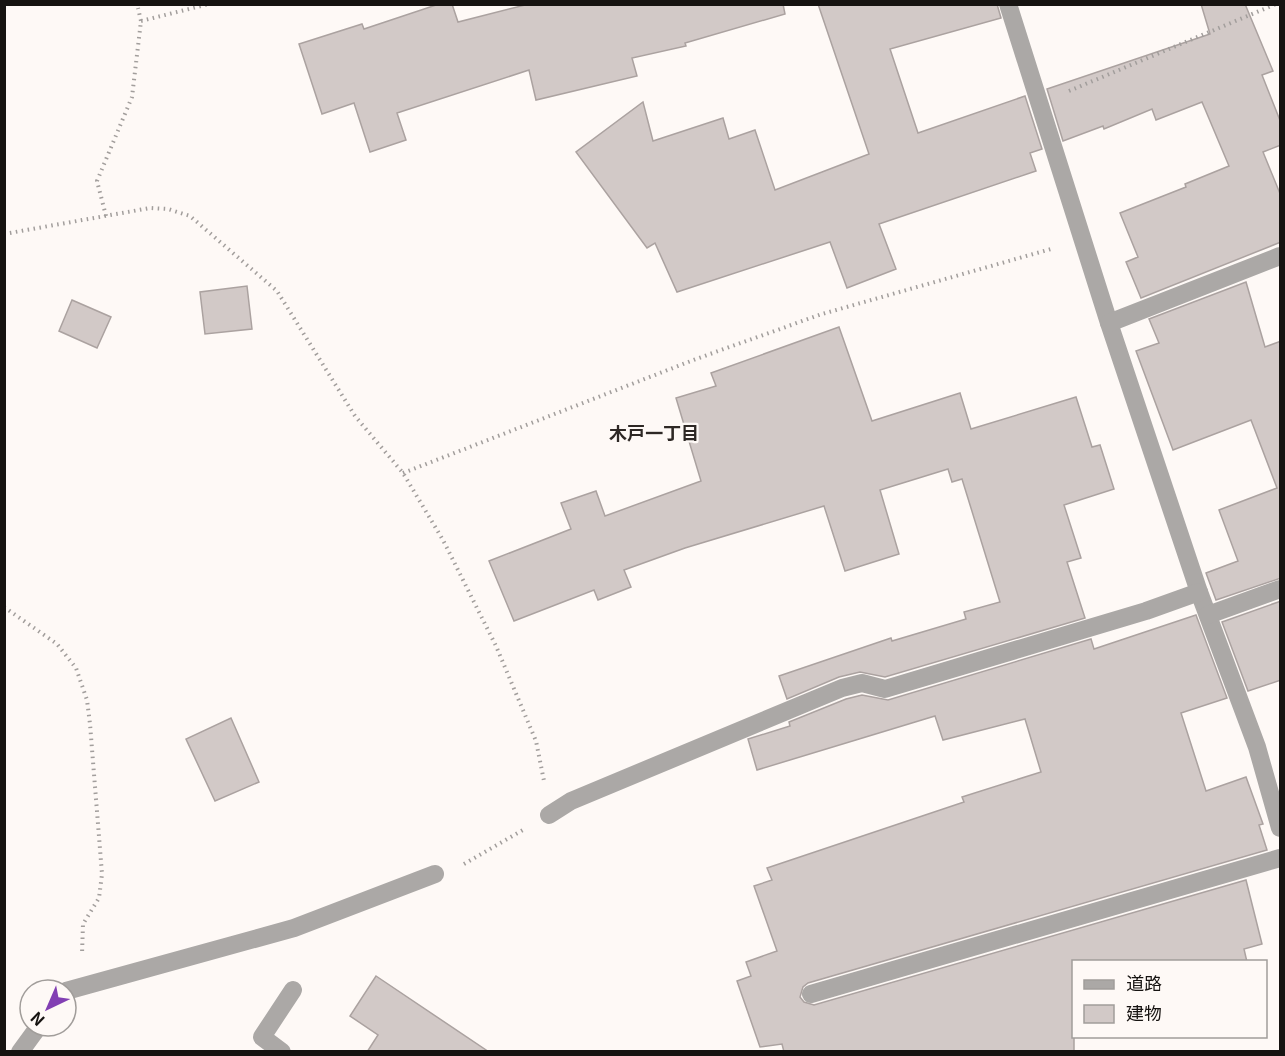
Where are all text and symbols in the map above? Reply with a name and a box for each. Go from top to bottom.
district label: 木戸一丁目 [609,419,699,445]
legend [1072,960,1267,1038]
text: 道路 [1126,969,1162,995]
north arrow [18,978,78,1038]
text: 建物 [1126,999,1162,1025]
text: N [24,1007,50,1032]

